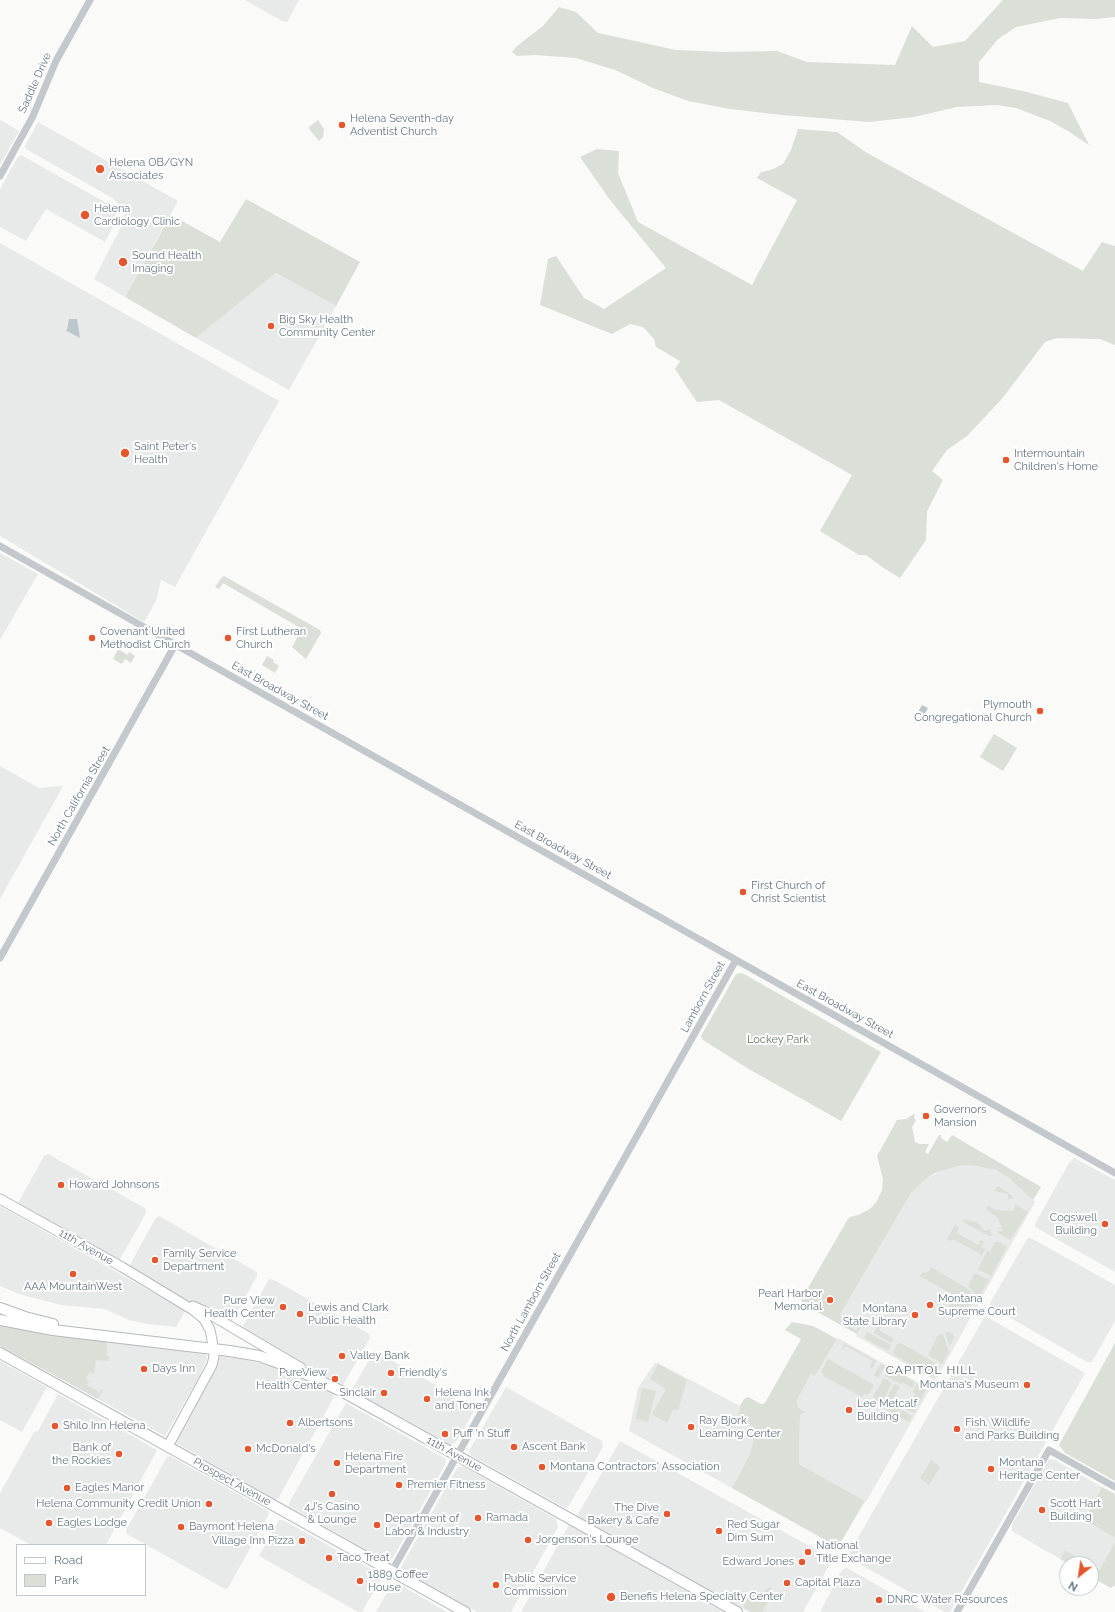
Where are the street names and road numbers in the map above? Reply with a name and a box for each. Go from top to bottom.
street label: Saddle Drive [16,51,54,115]
street label: East Broadway Street [229,659,331,723]
street label: North California Street [45,744,113,848]
street label: East Broadway Street [512,818,614,882]
street label: Lamborn Street [678,959,728,1035]
street label: East Broadway Street [794,977,896,1041]
street label: 11th Avenue [56,1226,116,1268]
street label: North Lamborn Street [498,1250,564,1354]
street label: 11th Avenue [424,1433,484,1475]
street label: Prospect Avenue [191,1455,273,1509]

